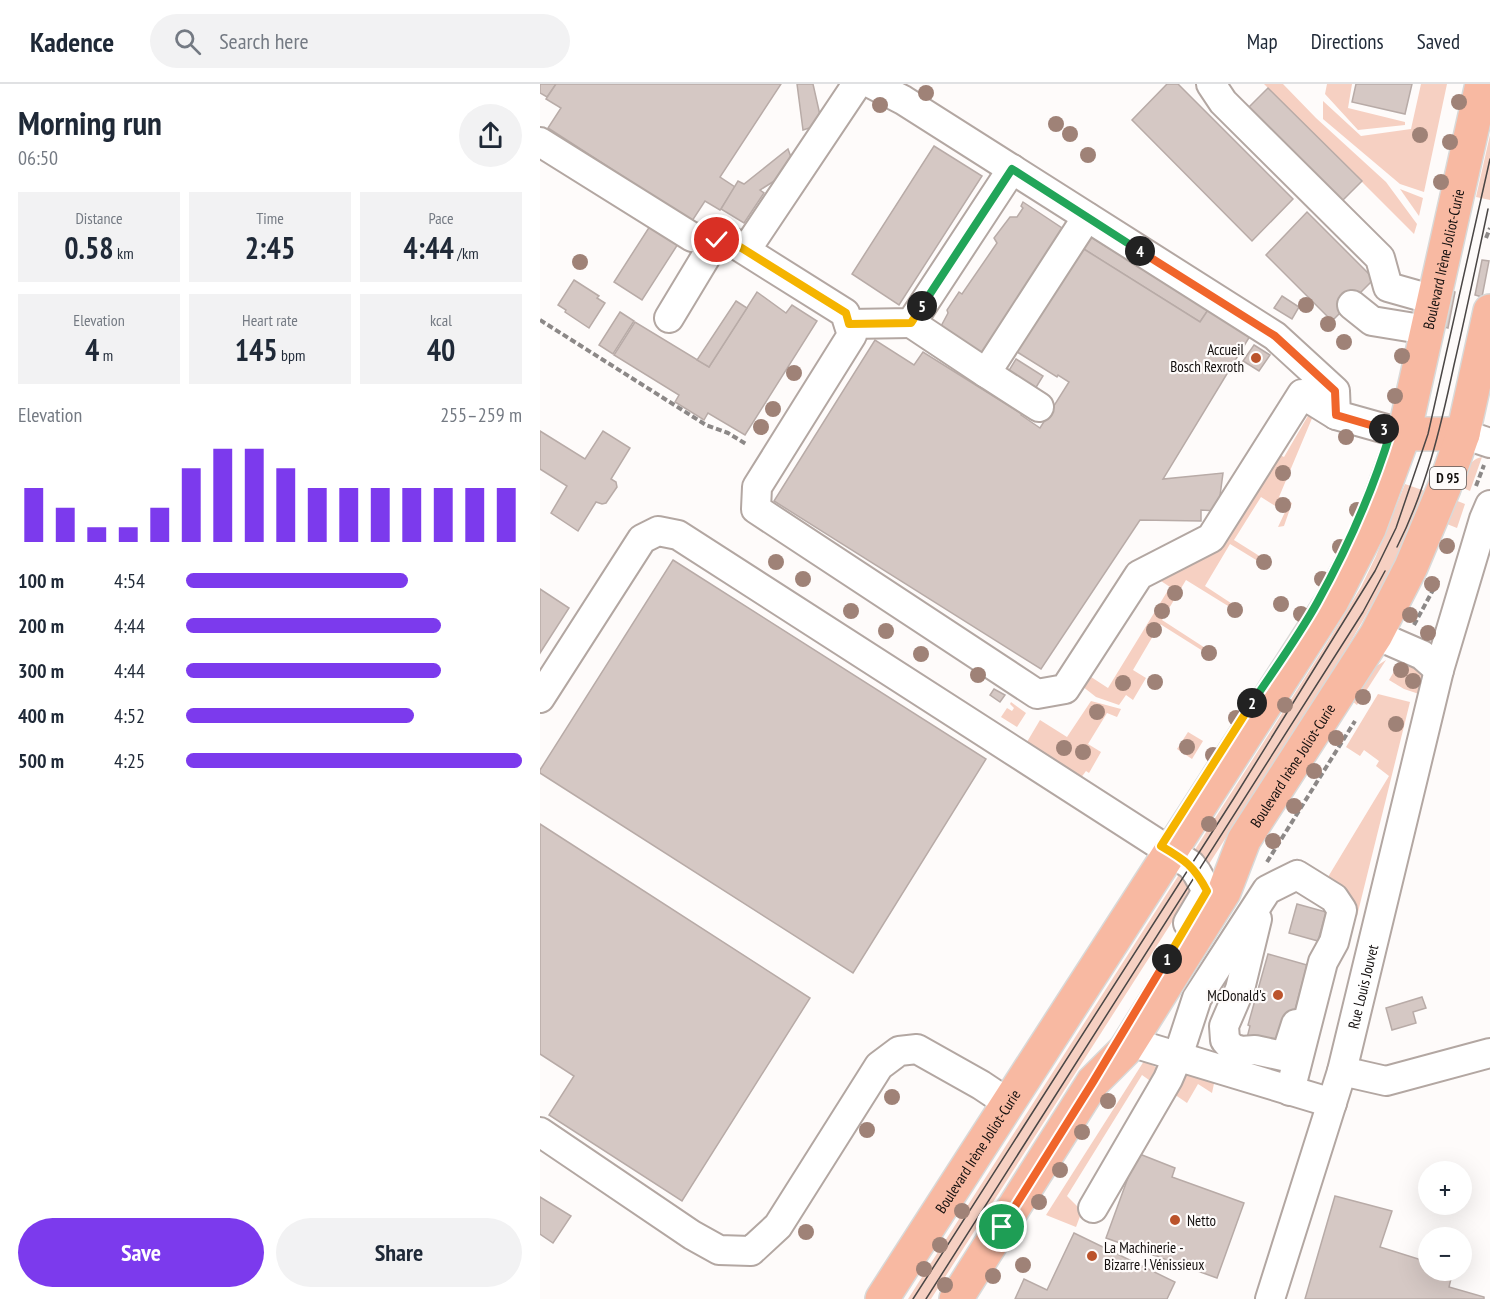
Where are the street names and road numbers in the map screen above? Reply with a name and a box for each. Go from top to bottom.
street label: Boulevard Irène Joliot-Curie [1418,187,1468,331]
road number: D 95 [1430,467,1466,489]
street label: Boulevard Irène Joliot-Curie [1245,700,1339,831]
street label: Rue Louis Jouvet [1343,942,1382,1031]
street label: Boulevard Irène Joliot-Curie [931,1086,1024,1216]

